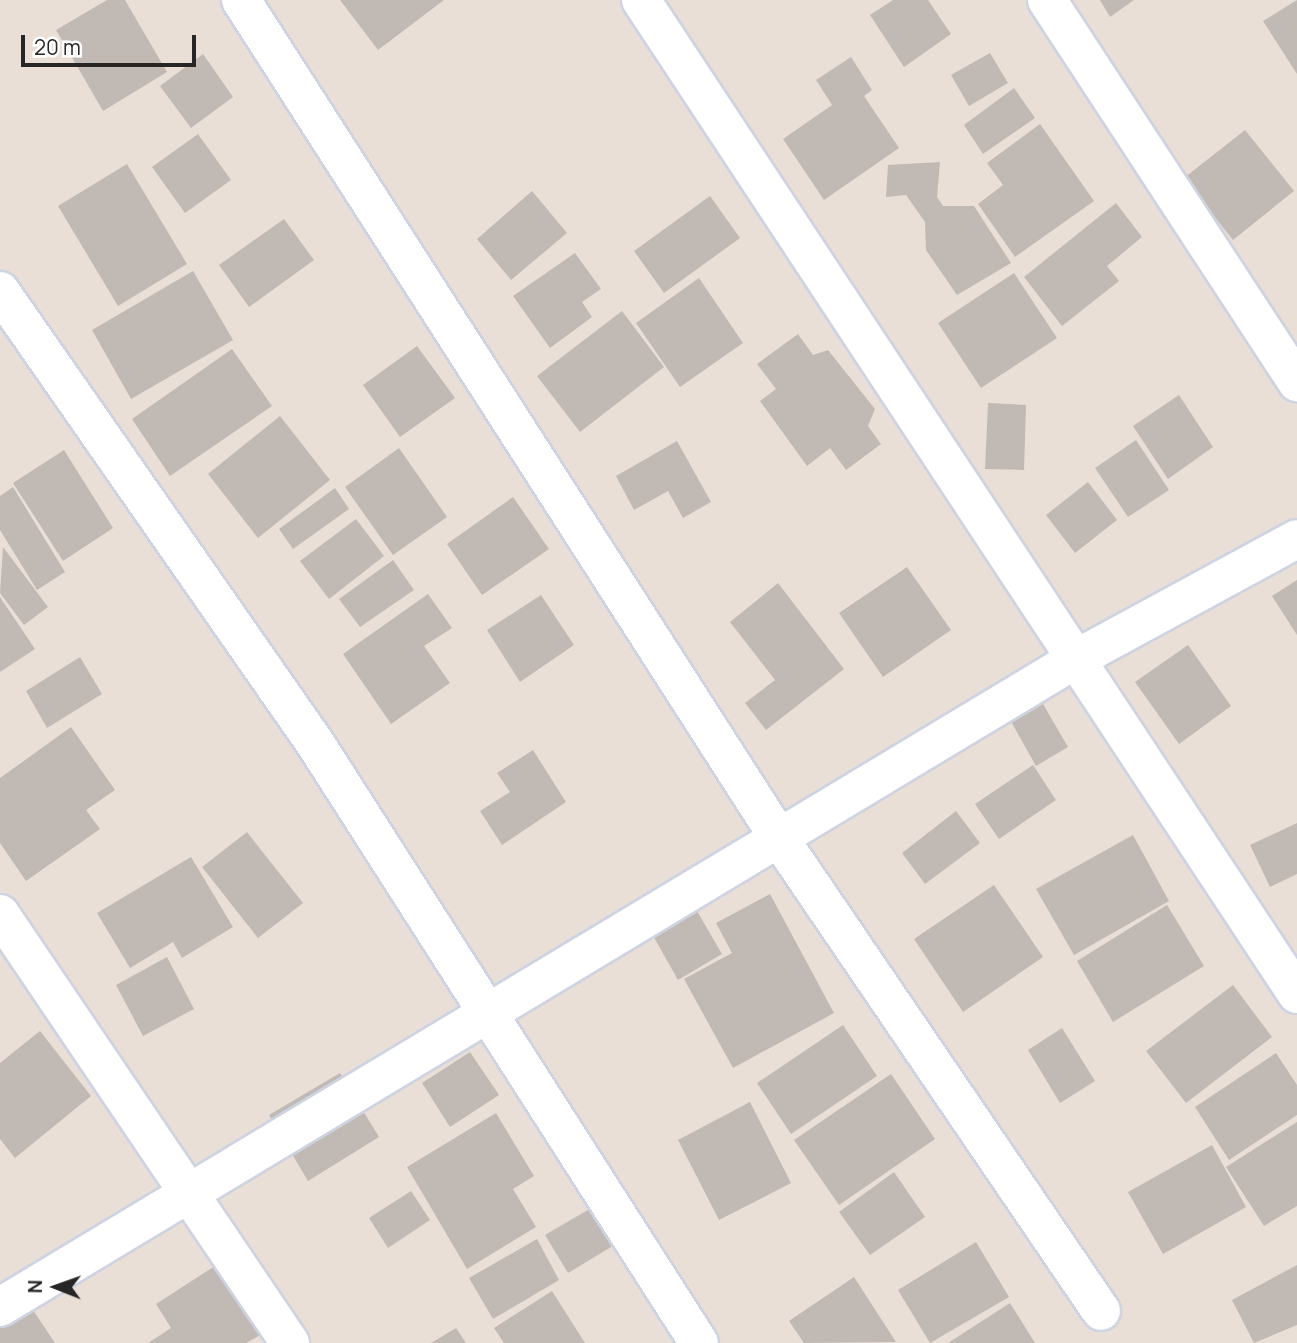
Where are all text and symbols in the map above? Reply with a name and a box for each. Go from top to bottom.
scale bar [24,21,200,65]
text: 20 m [34,33,81,61]
north arrow [21,1252,91,1322]
text: N [22,1280,48,1294]

